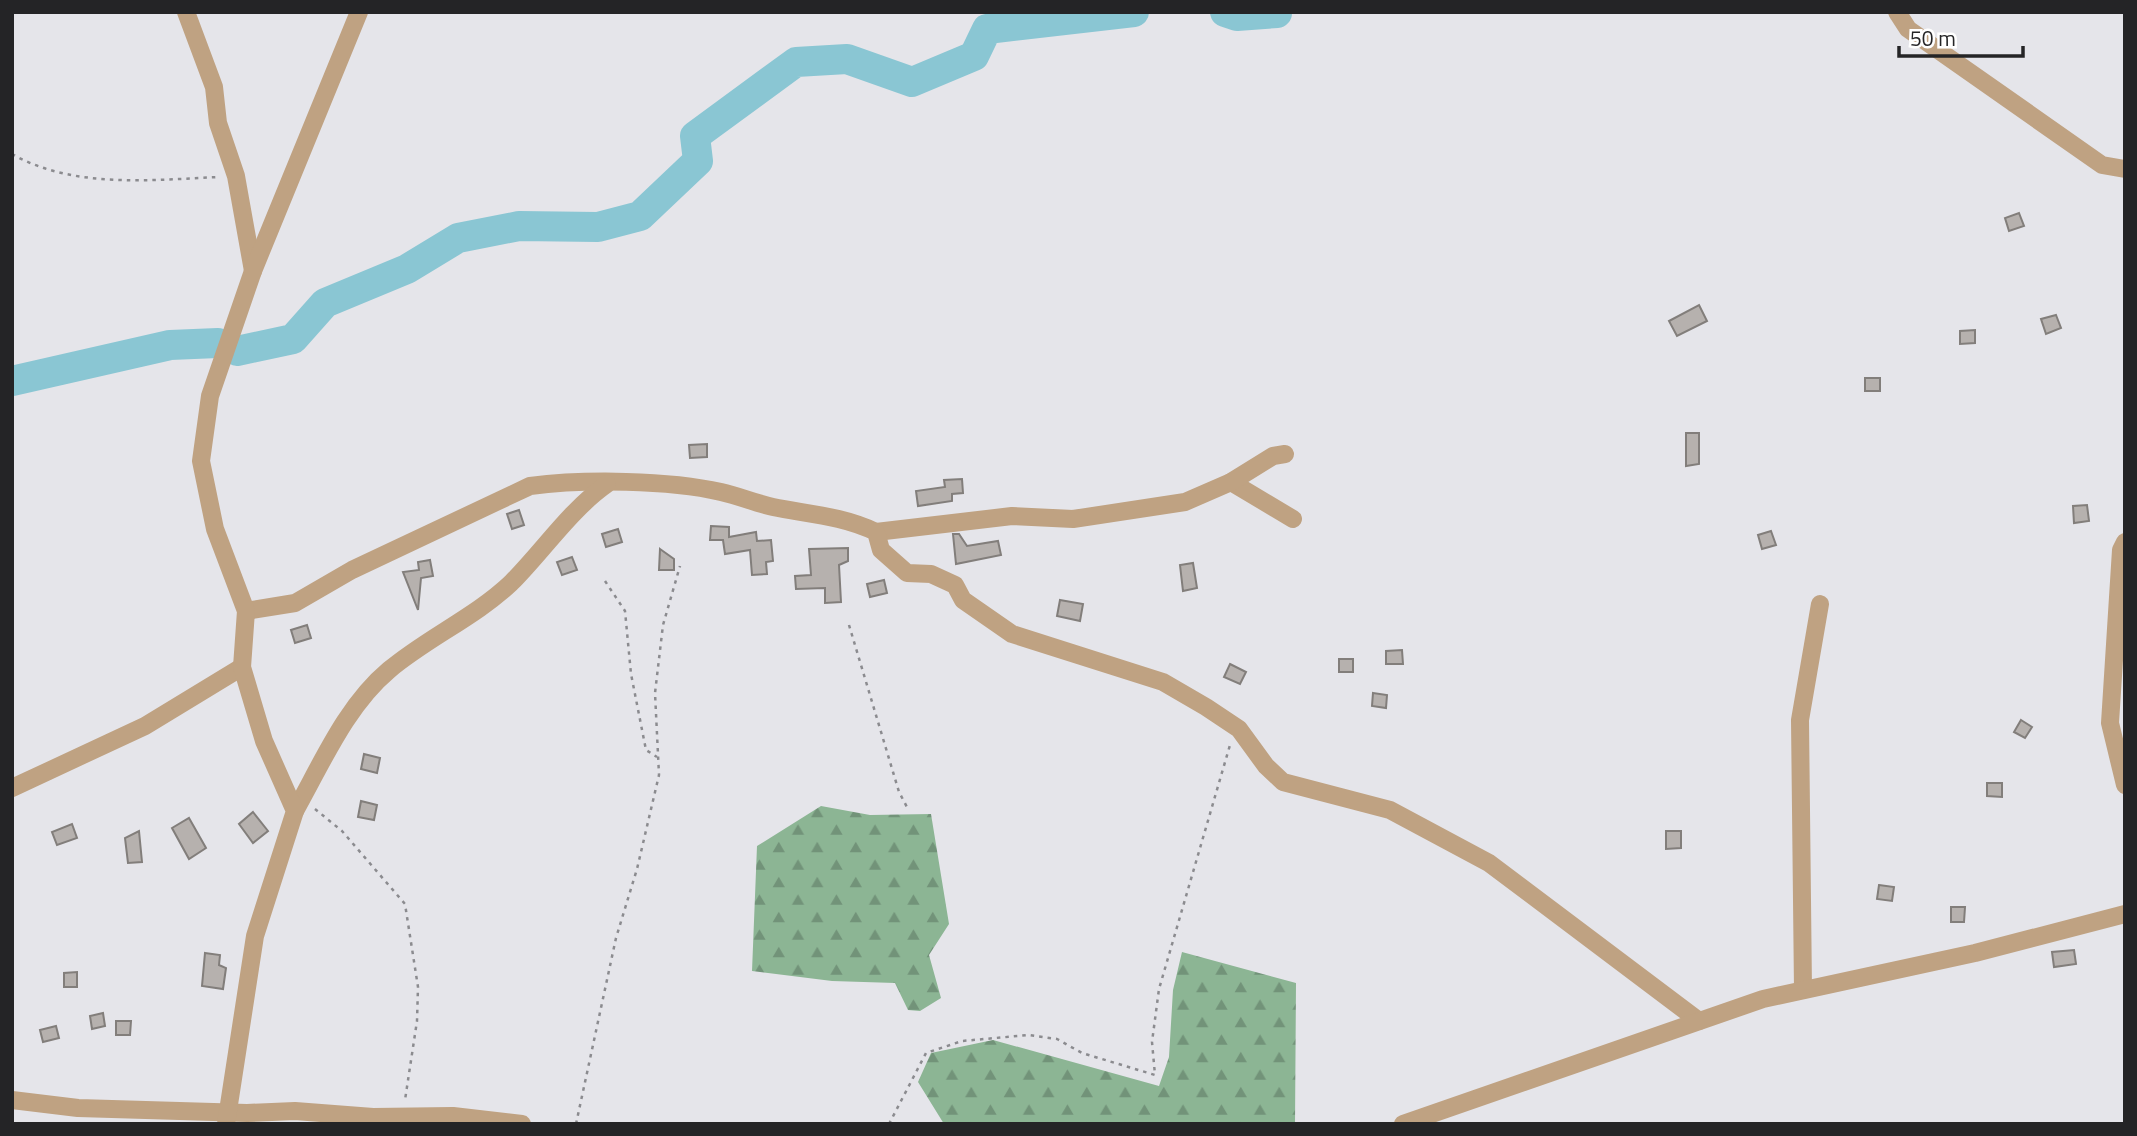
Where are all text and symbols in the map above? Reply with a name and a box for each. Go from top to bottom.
scale bar [1899,14,2023,58]
text: 50 m [1910,22,1956,54]

